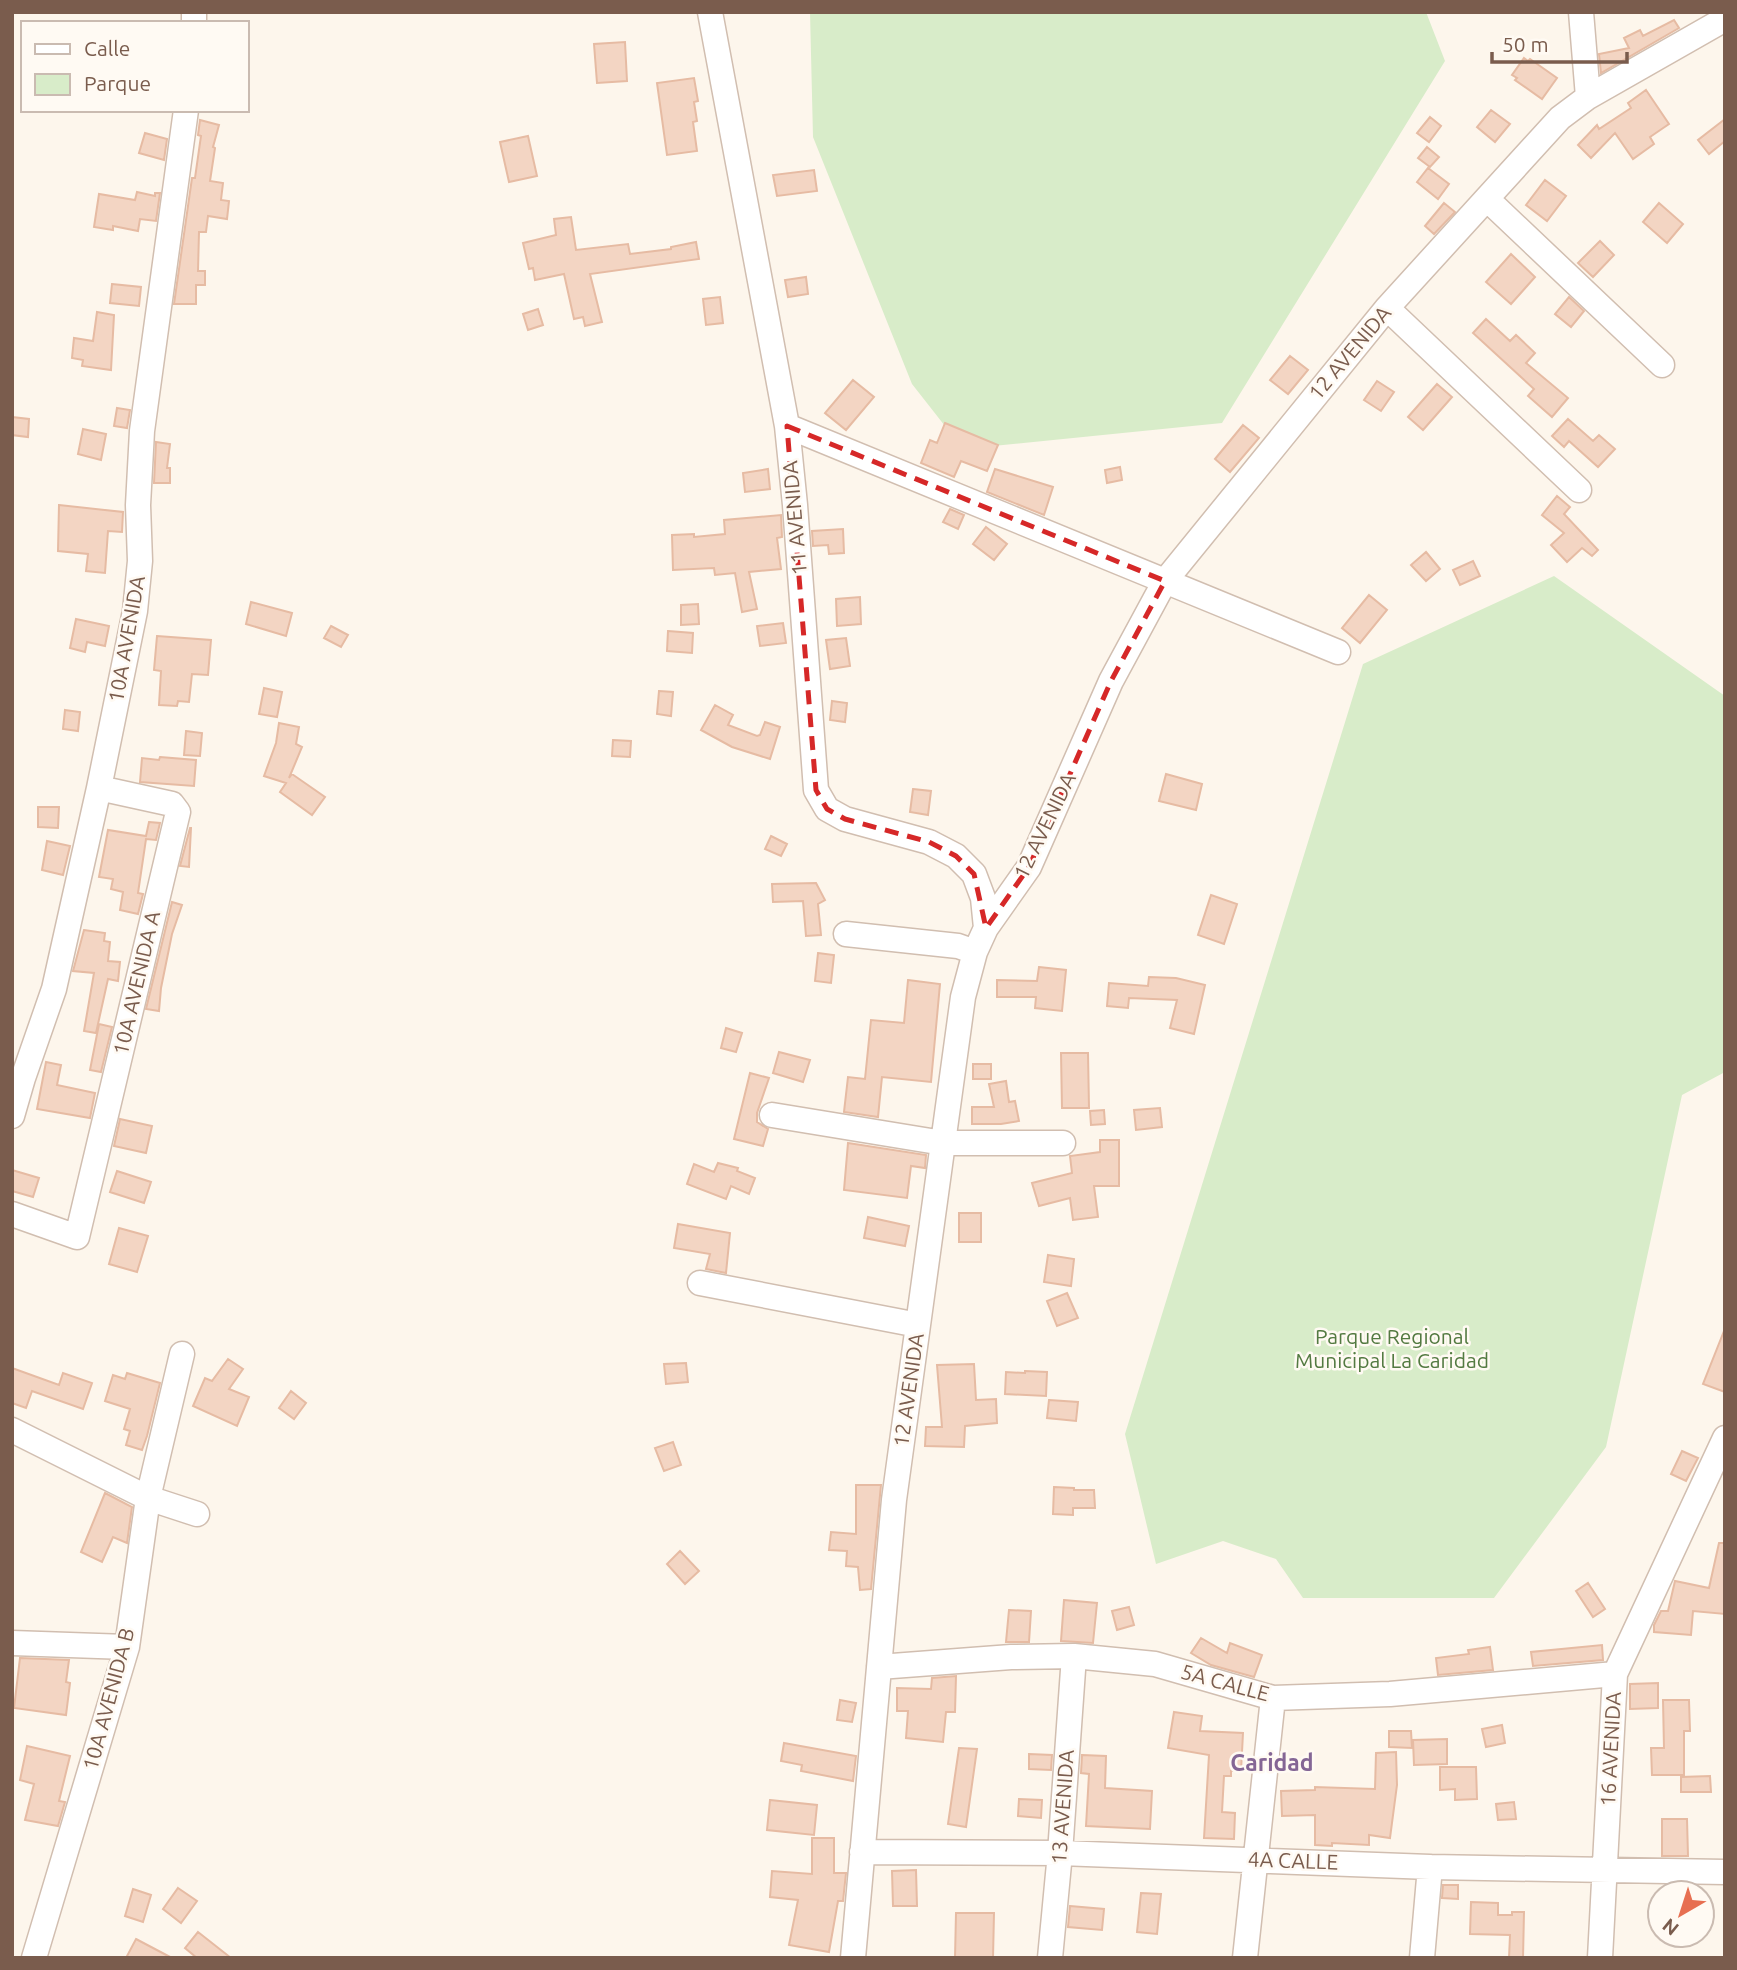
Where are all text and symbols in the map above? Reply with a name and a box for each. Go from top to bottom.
legend [21,21,248,112]
scale bar [1492,21,1627,65]
text: 50 m [1502,32,1549,56]
text: Calle [84,36,130,60]
text: Parque [84,71,151,95]
street label: 12 AVENIDA [1303,300,1396,404]
street label: 11 AVENIDA [777,460,811,576]
street label: 10A AVENIDA [103,573,149,704]
street label: 12 AVENIDA [1008,768,1080,882]
street label: 10A AVENIDA A [108,908,164,1057]
park label: Parque Regional Municipal La Caridad [1295,1324,1489,1372]
street label: 12 AVENIDA [888,1331,928,1448]
street label: 10A AVENIDA B [77,1625,139,1773]
street label: 5A CALLE [1178,1659,1272,1705]
street label: 16 AVENIDA [1595,1691,1625,1807]
street label: 13 AVENIDA [1046,1748,1078,1865]
district label: Caridad [1230,1750,1314,1775]
street label: 4A CALLE [1247,1846,1339,1874]
north arrow [1646,1879,1716,1949]
text: N [1658,1914,1683,1940]

